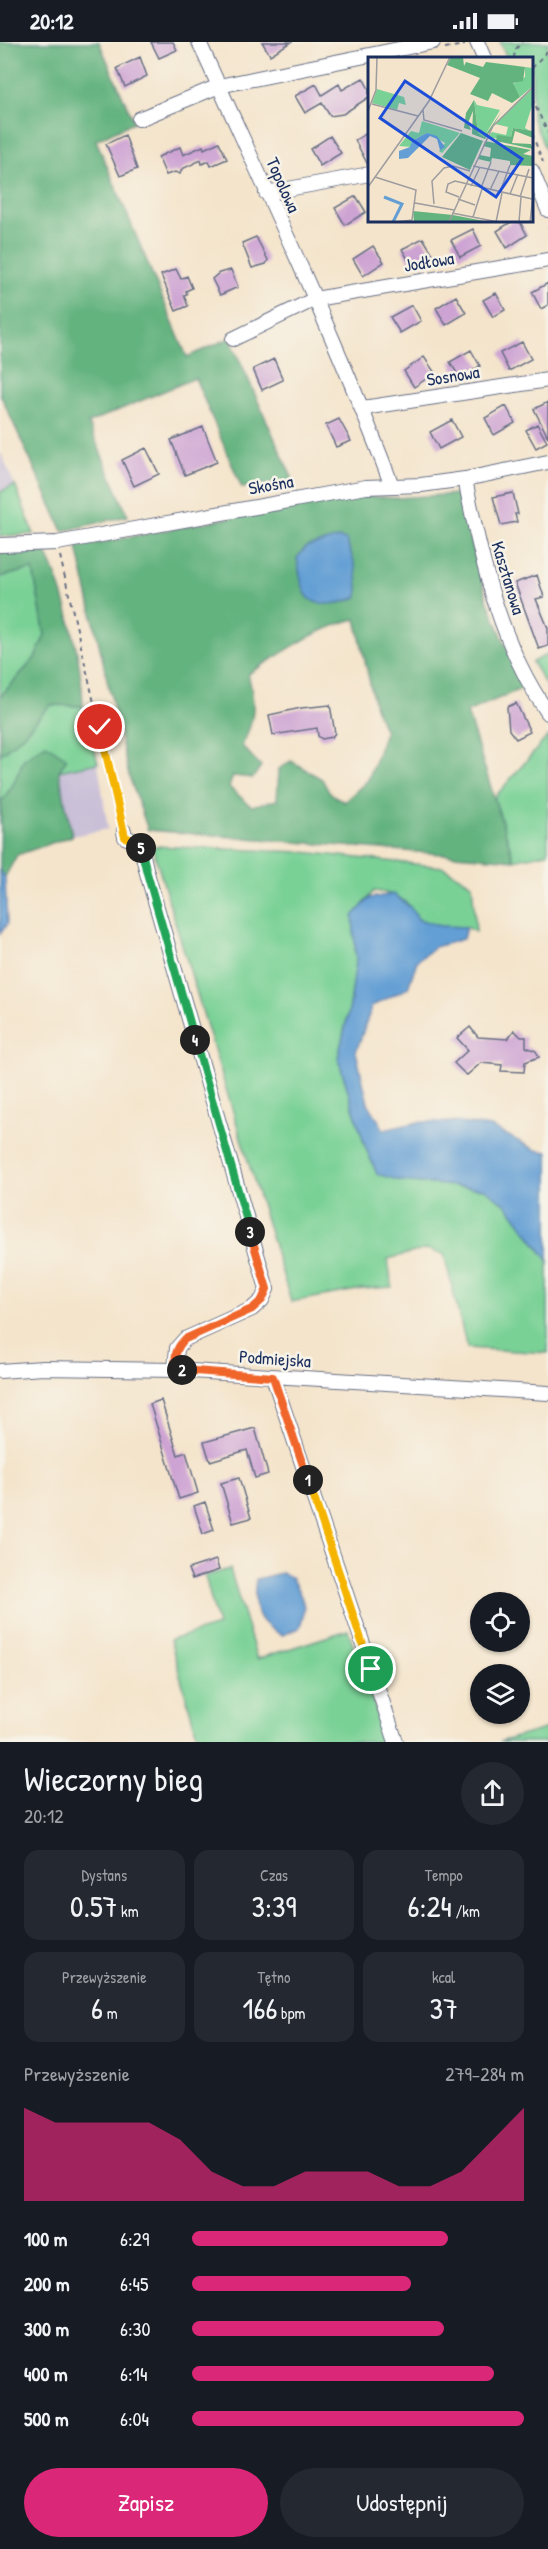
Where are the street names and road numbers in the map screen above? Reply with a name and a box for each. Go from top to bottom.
street label: Topolowa [260,153,307,216]
street label: Jodłowa [402,245,456,278]
street label: Sosnowa [425,359,481,392]
street label: Skośna [247,468,295,501]
street label: Kasztanowa [486,538,531,617]
street label: Podmiejska [238,1344,312,1373]

